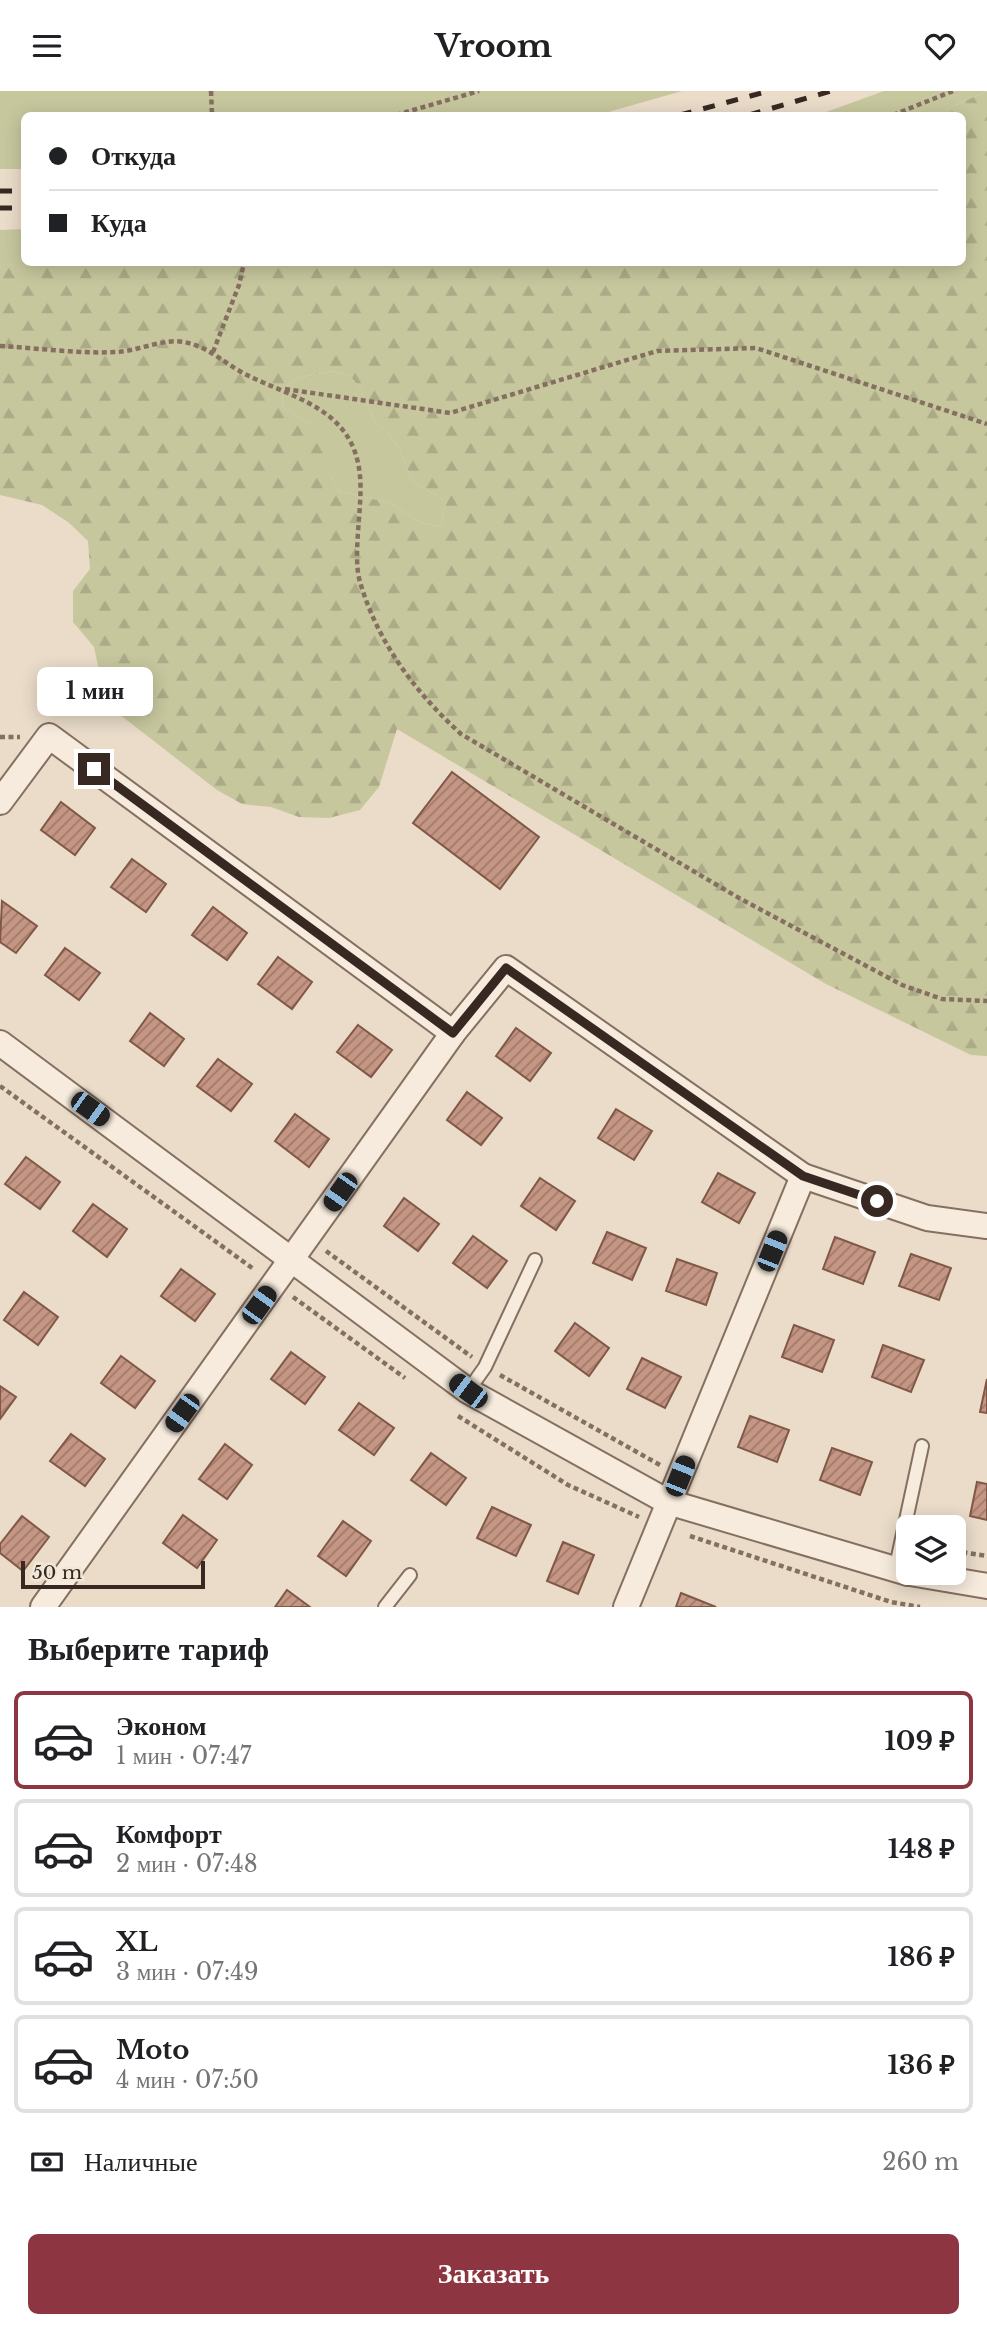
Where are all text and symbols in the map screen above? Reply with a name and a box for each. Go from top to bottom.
text: Vroom [435,26,552,66]
icon: menu [28,27,66,65]
icon: heart [921,27,959,65]
text: Откуда [91,140,176,172]
text: Куда [91,207,147,239]
callout: 1 мин [36,667,152,717]
text: 1 мин [66,677,124,705]
route end [78,753,110,785]
car [67,1088,114,1130]
car [320,1169,361,1215]
route start [861,1185,893,1217]
car [755,1228,790,1274]
car [239,1282,280,1328]
car [445,1370,492,1412]
car [162,1390,203,1436]
car [663,1453,698,1499]
map controls [896,1515,966,1585]
button: layers [896,1515,966,1585]
scale bar [21,1558,205,1590]
text: 50 m [32,1561,82,1584]
text: Выберите тариф [28,1629,269,1669]
icon: car [32,1709,95,1772]
text: Эконом [116,1710,206,1742]
text: 109 ₽ [884,1725,955,1757]
text: 1 мин · 07:47 [116,1742,251,1770]
icon: car [32,1817,95,1880]
text: Комфорт [116,1818,222,1850]
text: 148 ₽ [888,1833,955,1865]
text: 2 мин · 07:48 [116,1850,258,1878]
icon: car [32,1925,95,1988]
text: XL [116,1926,158,1958]
text: 186 ₽ [888,1941,955,1973]
text: 3 мин · 07:49 [116,1958,258,1986]
icon: car [32,2033,95,2096]
text: Moto [116,2034,189,2066]
text: 136 ₽ [888,2049,955,2081]
text: 4 мин · 07:50 [116,2066,259,2094]
icon: cash [28,2143,66,2181]
text: Наличные [84,2146,197,2178]
text: 260 m [882,2148,959,2176]
button: Заказать [28,2234,959,2314]

